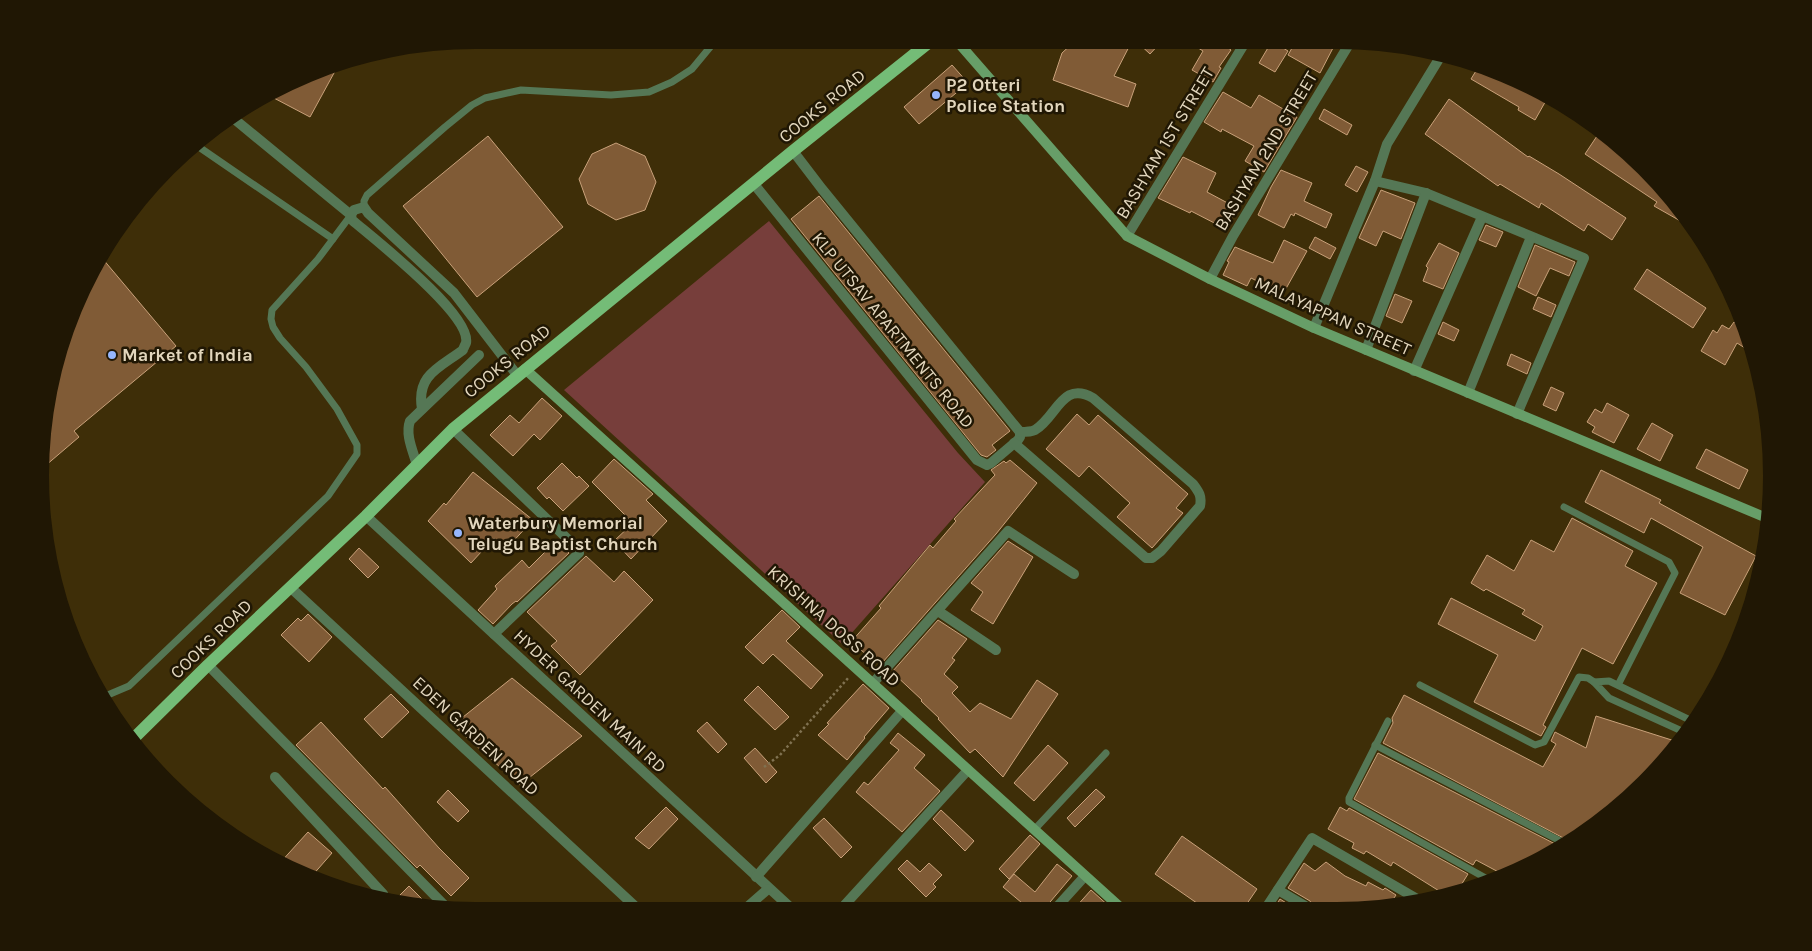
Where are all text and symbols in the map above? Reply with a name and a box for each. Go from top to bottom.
street label: BASHYAM 1ST STREET [1111,63,1219,223]
street label: COOKS ROAD [774,64,870,148]
street label: BASHYAM 2ND STREET [1210,67,1322,235]
place label: P2 Otteri Police Station [946,74,1065,117]
marker: P2 Otteri Police Station [930,89,942,101]
street label: KLP UTSAV APARTMENTS ROAD [807,227,979,433]
street label: MALAYAPPAN STREET [1251,272,1415,360]
street label: COOKS ROAD [459,319,555,403]
place label: Market of India [122,344,253,366]
marker: Market of India [106,349,118,361]
place label: Waterbury Memorial Telugu Baptist Church [468,512,658,555]
marker: Waterbury Memorial Telugu Baptist Church [452,527,464,539]
street label: KRISHNA DOSS ROAD [763,561,905,691]
street label: COOKS ROAD [166,595,256,683]
street label: HYDER GARDEN MAIN RD [509,624,671,778]
street label: EDEN GARDEN ROAD [408,672,544,800]

